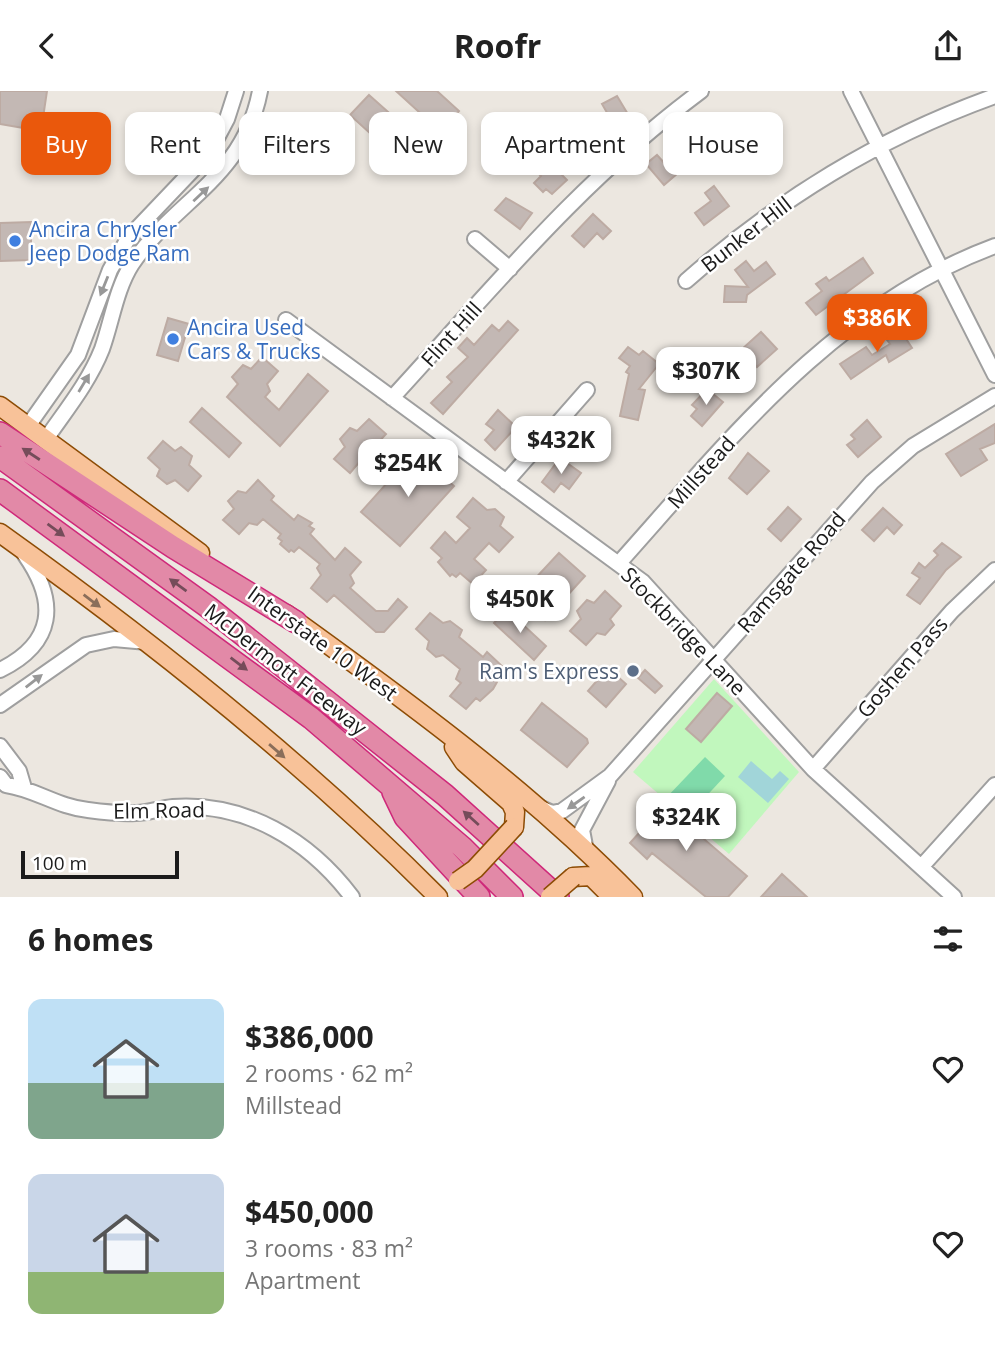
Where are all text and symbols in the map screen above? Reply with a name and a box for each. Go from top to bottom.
text: Roofr [454,24,541,67]
icon: back [28,27,66,65]
icon: share [929,27,967,65]
chip: Buy [21,112,111,175]
chip: Rent [125,112,225,175]
chip: Filters [239,112,355,175]
chip: New [369,112,467,175]
chip: Apartment [481,112,649,175]
chip: House [663,112,783,175]
one-way arrow [192,186,209,202]
street label: Bunker Hill [695,190,797,278]
place label: Ancira Chrysler Jeep Dodge Ram [27,215,190,267]
marker: Ancira Chrysler Jeep Dodge Ram [7,233,23,249]
one-way arrow [98,275,109,296]
street label: Flint Hill [414,295,488,373]
pin: $386K [828,295,926,354]
text: $386K [843,301,911,333]
place label: Ancira Used Cars & Trucks [187,313,321,365]
marker: Ancira Used Cars & Trucks [165,331,181,347]
pin: $307K [657,347,755,407]
text: $307K [672,354,740,386]
one-way arrow [78,373,90,392]
pin: $432K [512,417,610,476]
text: $432K [527,423,595,455]
street label: Millstead [661,430,741,514]
pin: $254K [359,439,457,499]
text: $254K [374,446,442,478]
one-way arrow [22,448,41,461]
street label: Ramsgate Road [731,505,851,639]
one-way arrow [46,522,64,537]
street label: Stockbridge Lane [615,561,753,701]
pin: $450K [471,575,569,635]
one-way arrow [169,579,187,593]
street label: Interstate 10 West [243,579,403,707]
text: $450K [486,582,554,614]
one-way arrow [83,593,101,607]
street label: McDermott Freeway [199,597,373,741]
street label: Goshen Pass [850,611,954,723]
one-way arrow [230,656,248,670]
place label: Ram's Express [479,657,619,685]
marker: Ram's Express [625,663,641,679]
one-way arrow [24,674,43,688]
one-way arrow [268,742,285,758]
pin: $324K [637,793,735,853]
street label: Elm Road [113,795,205,825]
one-way arrow [567,796,585,810]
text: $324K [652,800,720,832]
one-way arrow [463,811,480,827]
scale bar [21,848,178,880]
text: 100 m [32,850,87,876]
text: 6 homes [28,919,153,960]
icon: filters [929,920,967,958]
text: $386,000 [245,1016,374,1057]
icon: home [84,1027,168,1111]
icon: heart [929,1050,967,1088]
text: 2 rooms · 62 m² [245,1057,413,1089]
text: Millstead [245,1089,342,1121]
text: $450,000 [245,1191,374,1232]
icon: home [84,1202,168,1286]
icon: heart [929,1225,967,1263]
text: 3 rooms · 83 m² [245,1232,413,1264]
text: Apartment [245,1264,361,1296]

